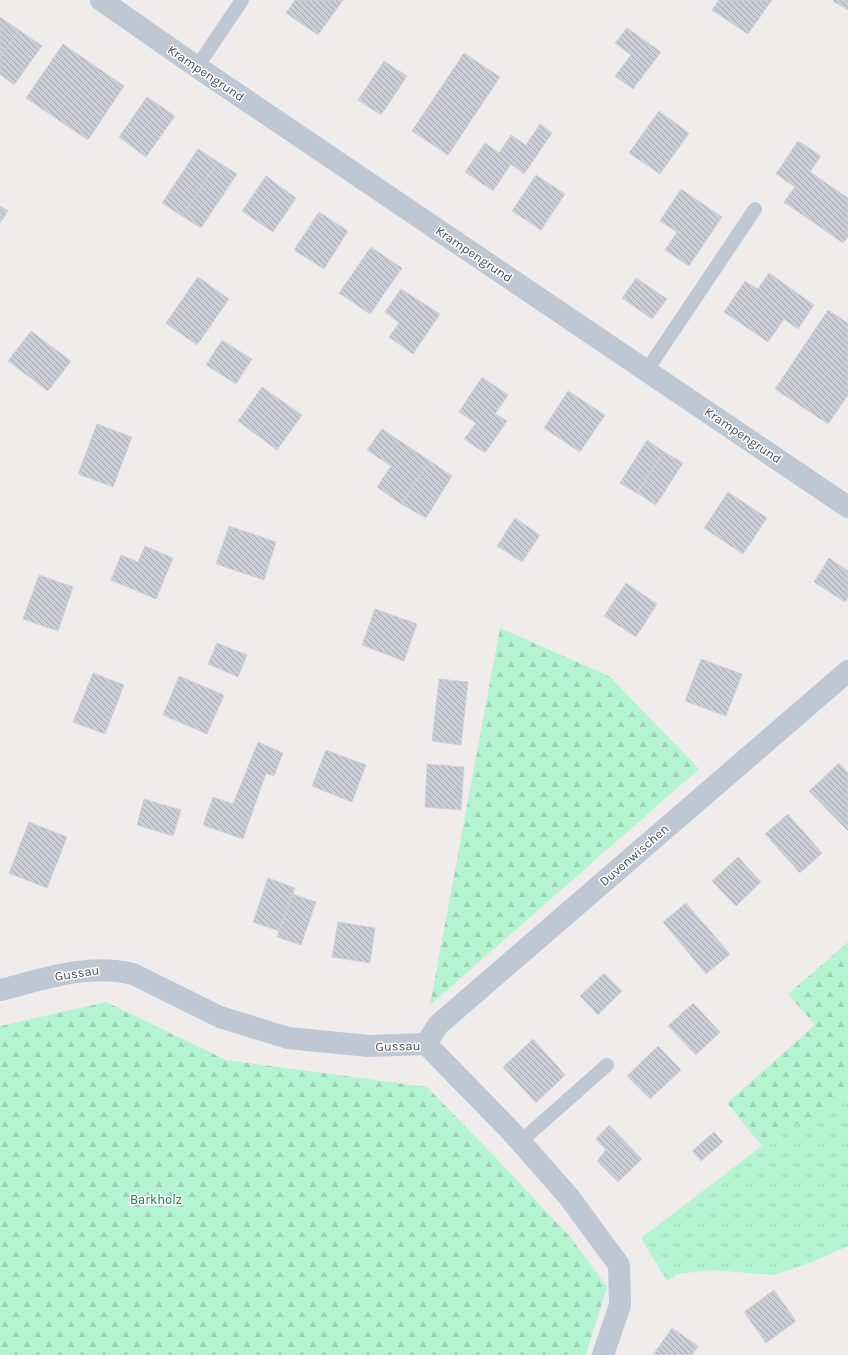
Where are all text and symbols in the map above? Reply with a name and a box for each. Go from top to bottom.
street label: Krampengrund [165,42,247,104]
street label: Krampengrund [433,223,515,285]
street label: Krampengrund [702,404,784,466]
street label: Duvenwischen [596,821,672,889]
street label: Gussau [54,962,100,984]
street label: Gussau [375,1038,421,1054]
park label: Barkholz [130,1192,182,1207]

